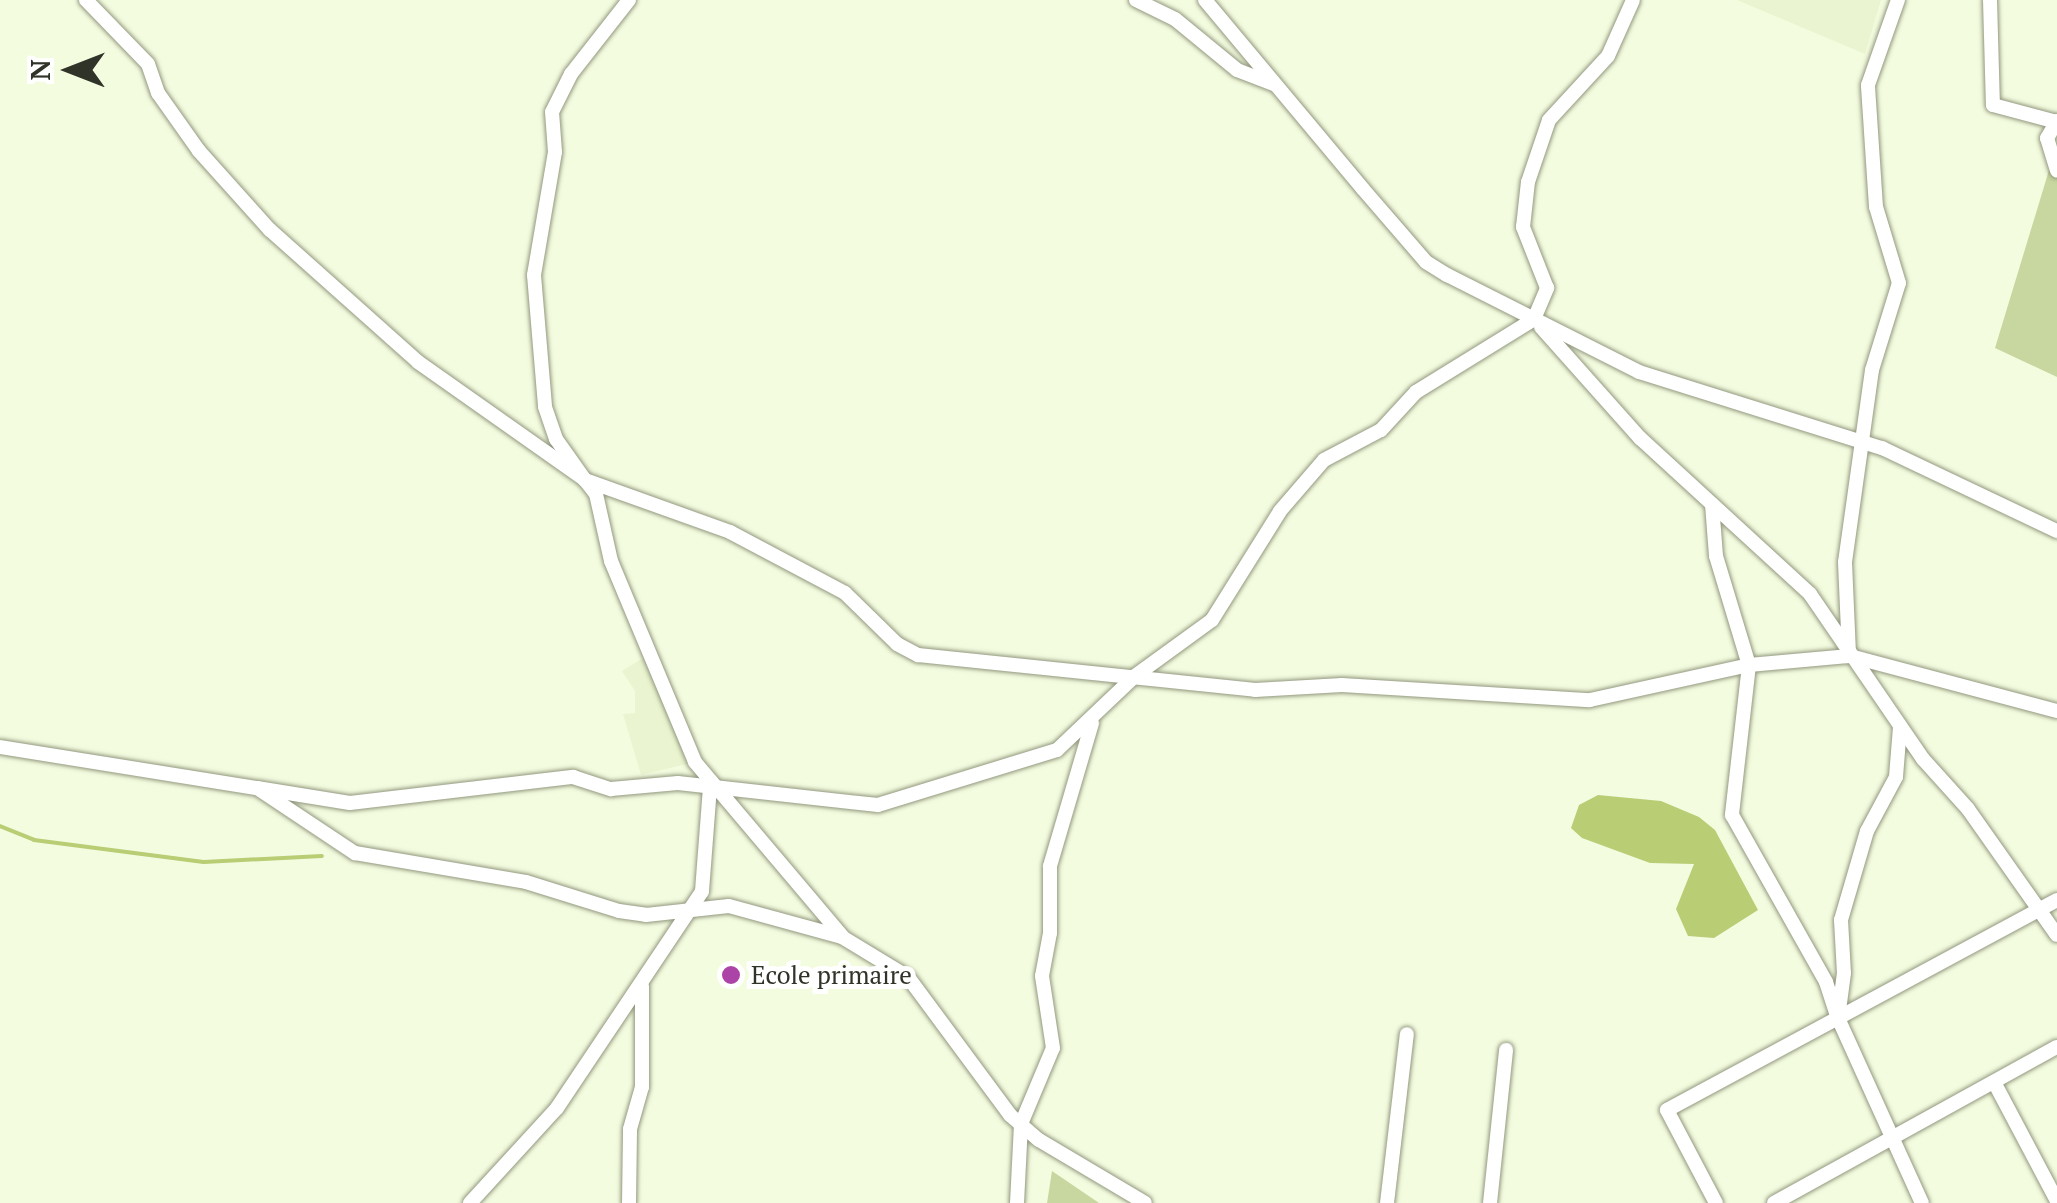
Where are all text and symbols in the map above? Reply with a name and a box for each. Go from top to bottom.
north arrow [20,20,120,120]
text: N [21,59,58,81]
place label: Ecole primaire [751,960,912,990]
marker: Ecole primaire [720,964,742,986]

